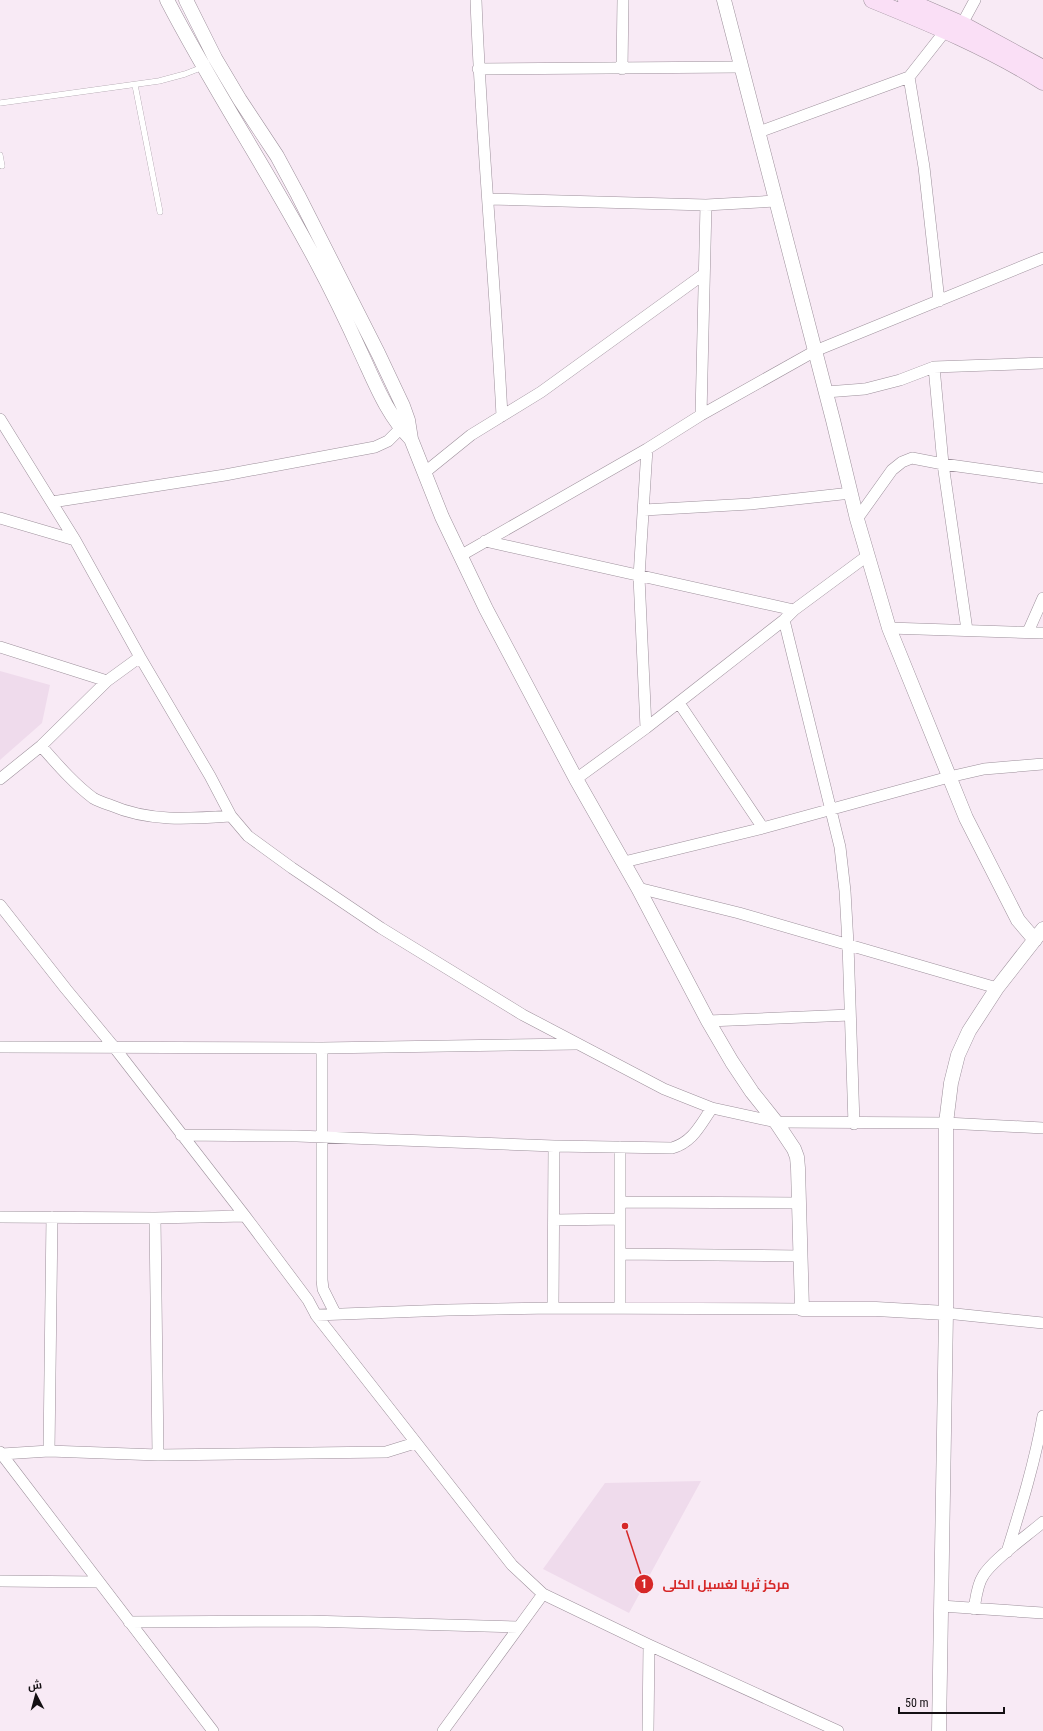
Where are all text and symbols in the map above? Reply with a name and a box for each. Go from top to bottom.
callout: مركز ثريا لغسيل الكلى [634,1572,797,1597]
text: 1 [641,1577,647,1591]
text: مركز ثريا لغسيل الكلى [662,1577,790,1592]
north arrow [16,1675,56,1715]
text: ش [27,1678,43,1693]
scale bar [899,1689,1004,1715]
text: 50 m [905,1696,929,1710]

